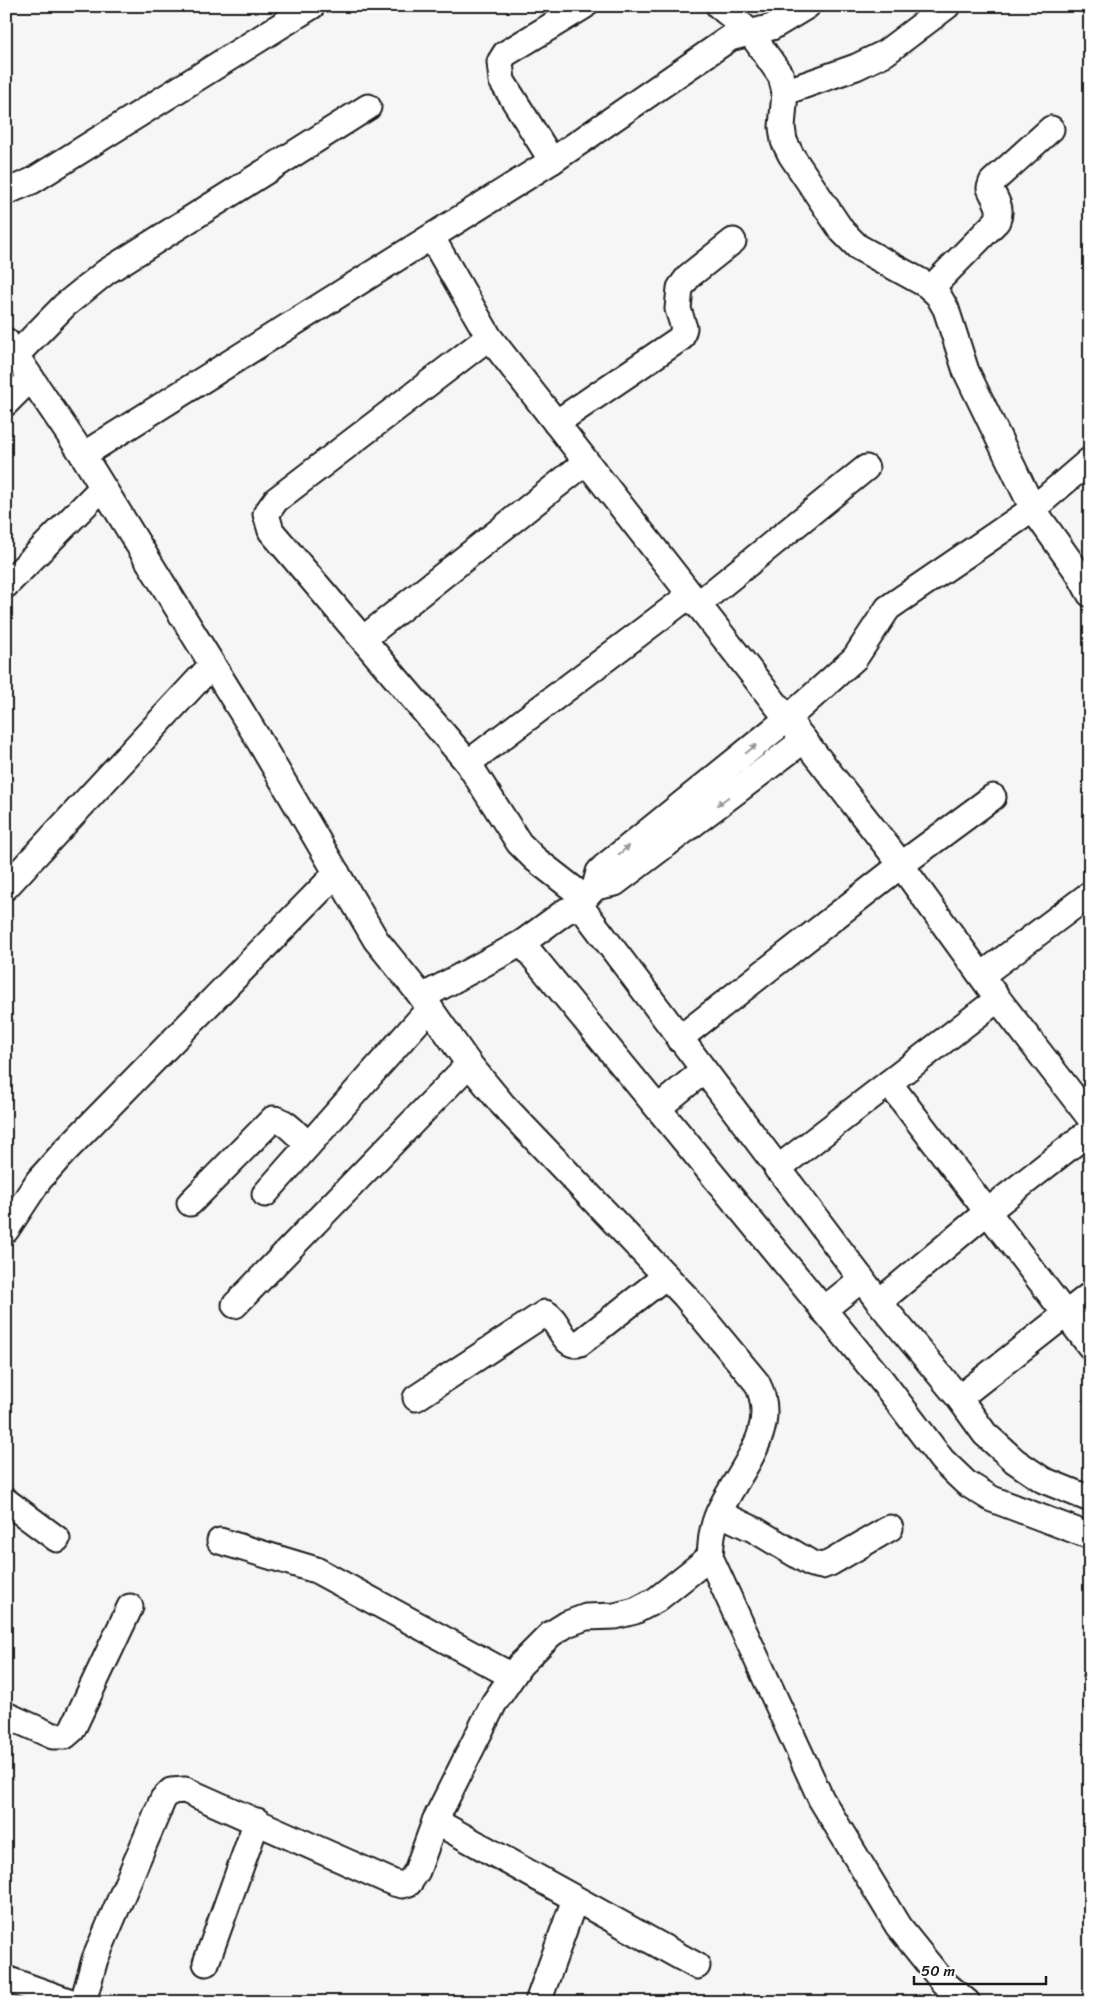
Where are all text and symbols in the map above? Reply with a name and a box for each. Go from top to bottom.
one-way arrow [744,743,757,754]
one-way arrow [717,796,730,807]
one-way arrow [617,845,630,856]
scale bar [914,1953,1046,1985]
text: 50 m [921,1958,956,1984]

